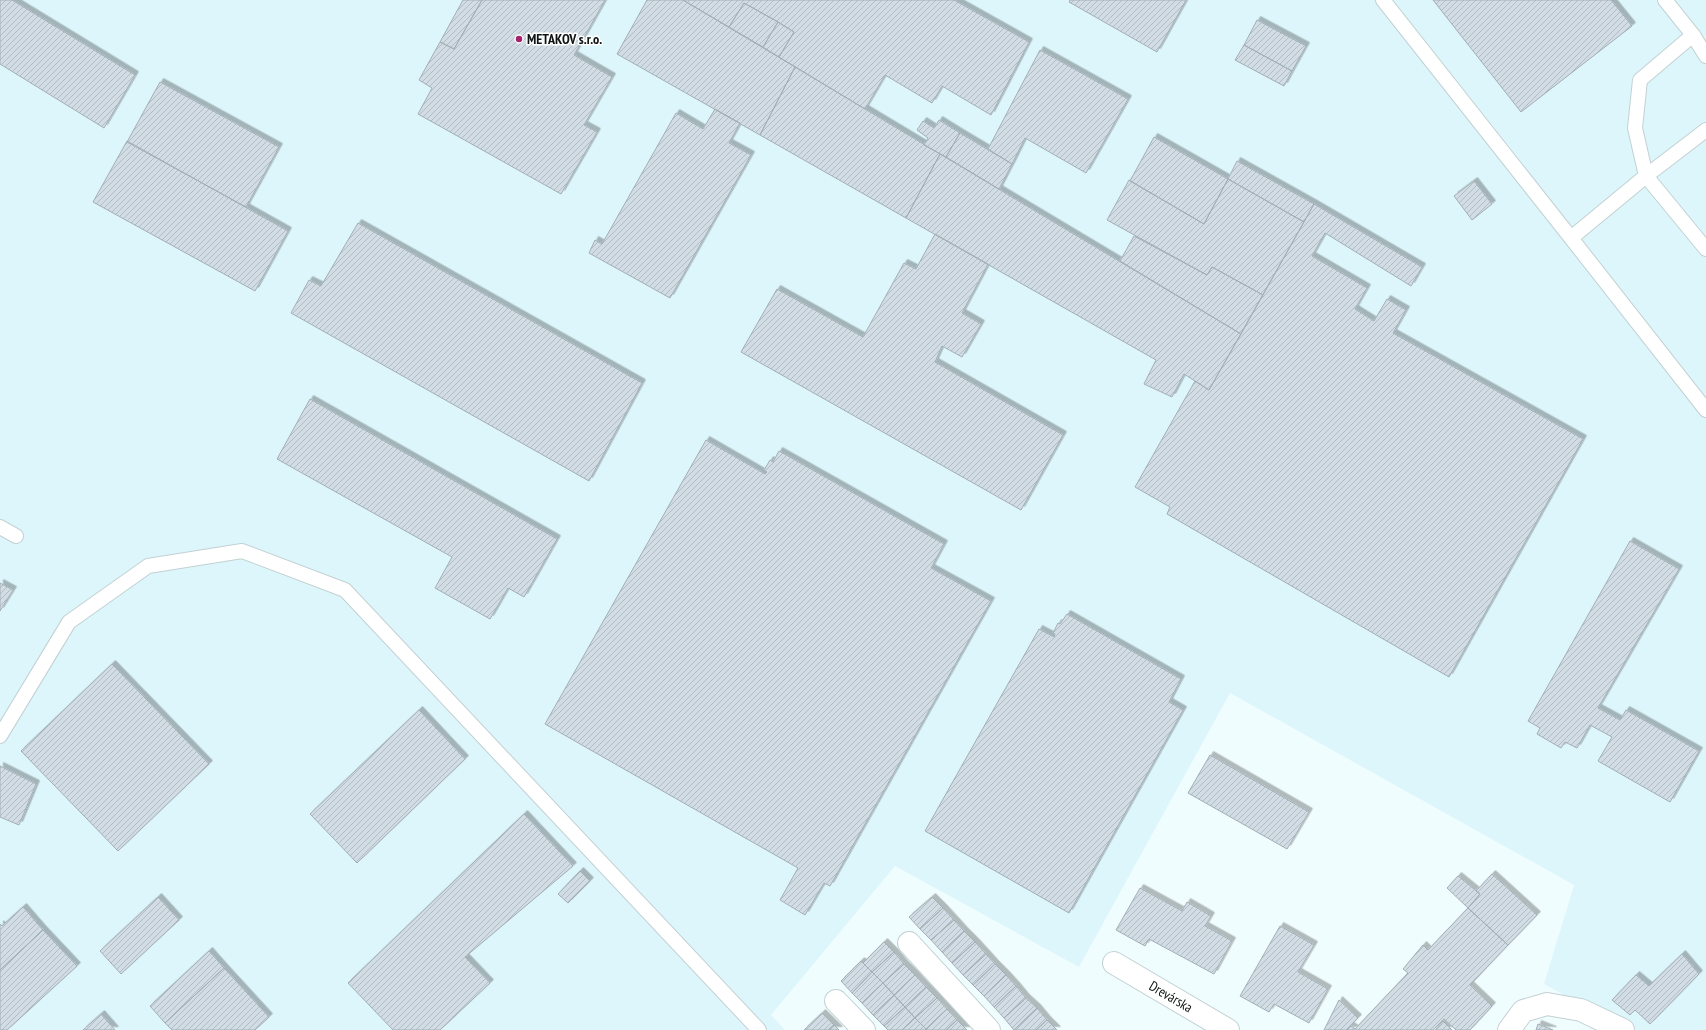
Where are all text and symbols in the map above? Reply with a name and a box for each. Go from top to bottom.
place label: METAKOV s.r.o. [527,30,602,48]
marker: METAKOV s.r.o. [514,34,524,44]
street label: Drevárska [1146,977,1196,1016]

